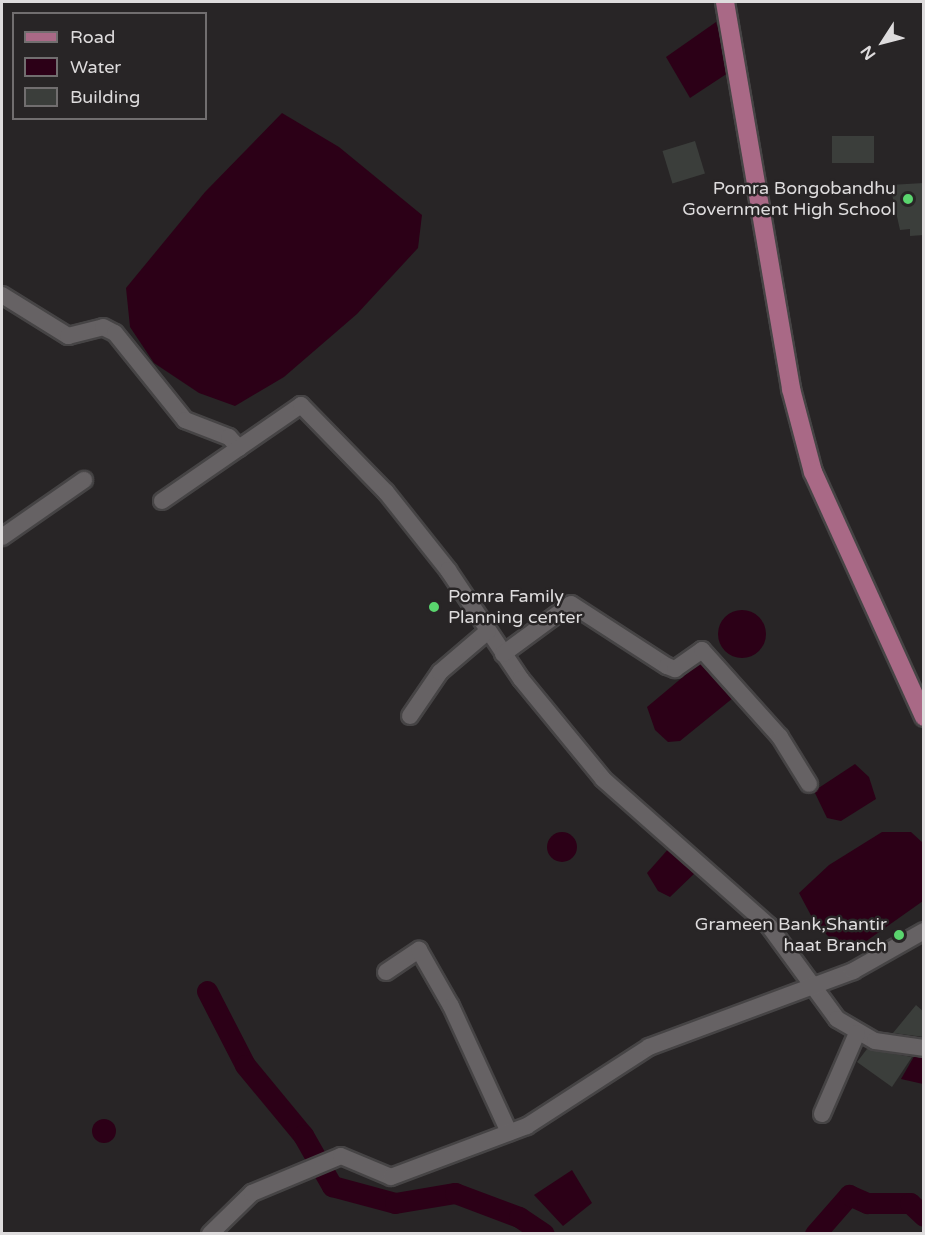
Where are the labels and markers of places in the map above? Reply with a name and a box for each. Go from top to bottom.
place label: Pomra Bongobandhu Government High School [682,178,896,220]
marker: Pomra Bongobandhu Government High School [901,192,915,206]
place label: Pomra Family Planning center [448,586,582,628]
marker: Pomra Family Planning center [425,598,443,616]
place label: Grameen Bank,Shantir haat Branch [695,914,887,956]
marker: Grameen Bank,Shantir haat Branch [892,928,906,942]

